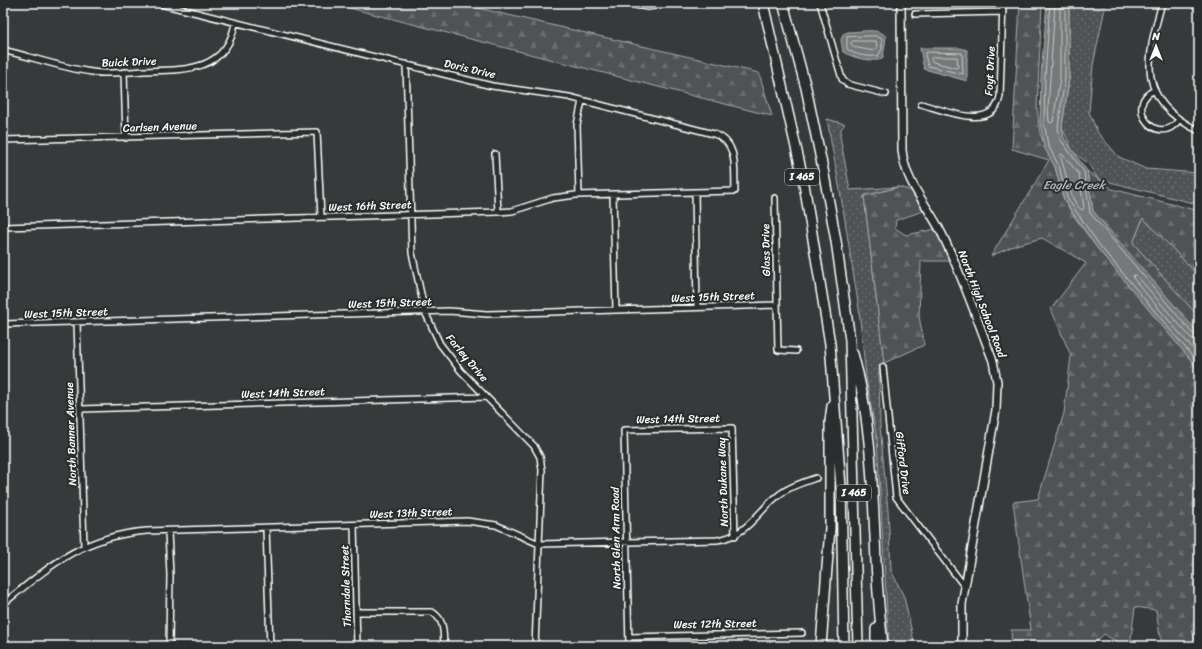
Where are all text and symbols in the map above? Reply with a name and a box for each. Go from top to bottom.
north arrow [1136,26,1176,66]
text: N [1151,27,1160,46]
street label: Foyt Drive [979,45,1001,96]
street label: Buick Drive [101,52,157,72]
street label: Doris Drive [442,54,498,84]
street label: Carlsen Avenue [123,116,198,138]
road number: I 465 [785,169,819,185]
water label: Eagle Creek [1043,174,1107,196]
street label: West 16th Street [328,195,412,217]
street label: Glass Drive [756,223,776,276]
street label: North High School Road [953,247,1012,362]
street label: West 15th Street [671,286,755,308]
street label: West 15th Street [348,292,432,314]
street label: West 15th Street [24,302,108,324]
street label: Farley Drive [441,330,493,387]
street label: North Banner Avenue [60,381,82,486]
street label: West 14th Street [241,382,325,404]
street label: West 14th Street [636,409,720,429]
street label: Gifford Drive [890,430,916,496]
street label: North Dukane Way [712,437,734,527]
road number: I 465 [837,485,871,501]
street label: North Glen Arm Road [606,486,626,589]
street label: West 13th Street [369,502,453,524]
street label: Thorndale Street [335,544,357,628]
street label: West 12th Street [673,614,757,634]

